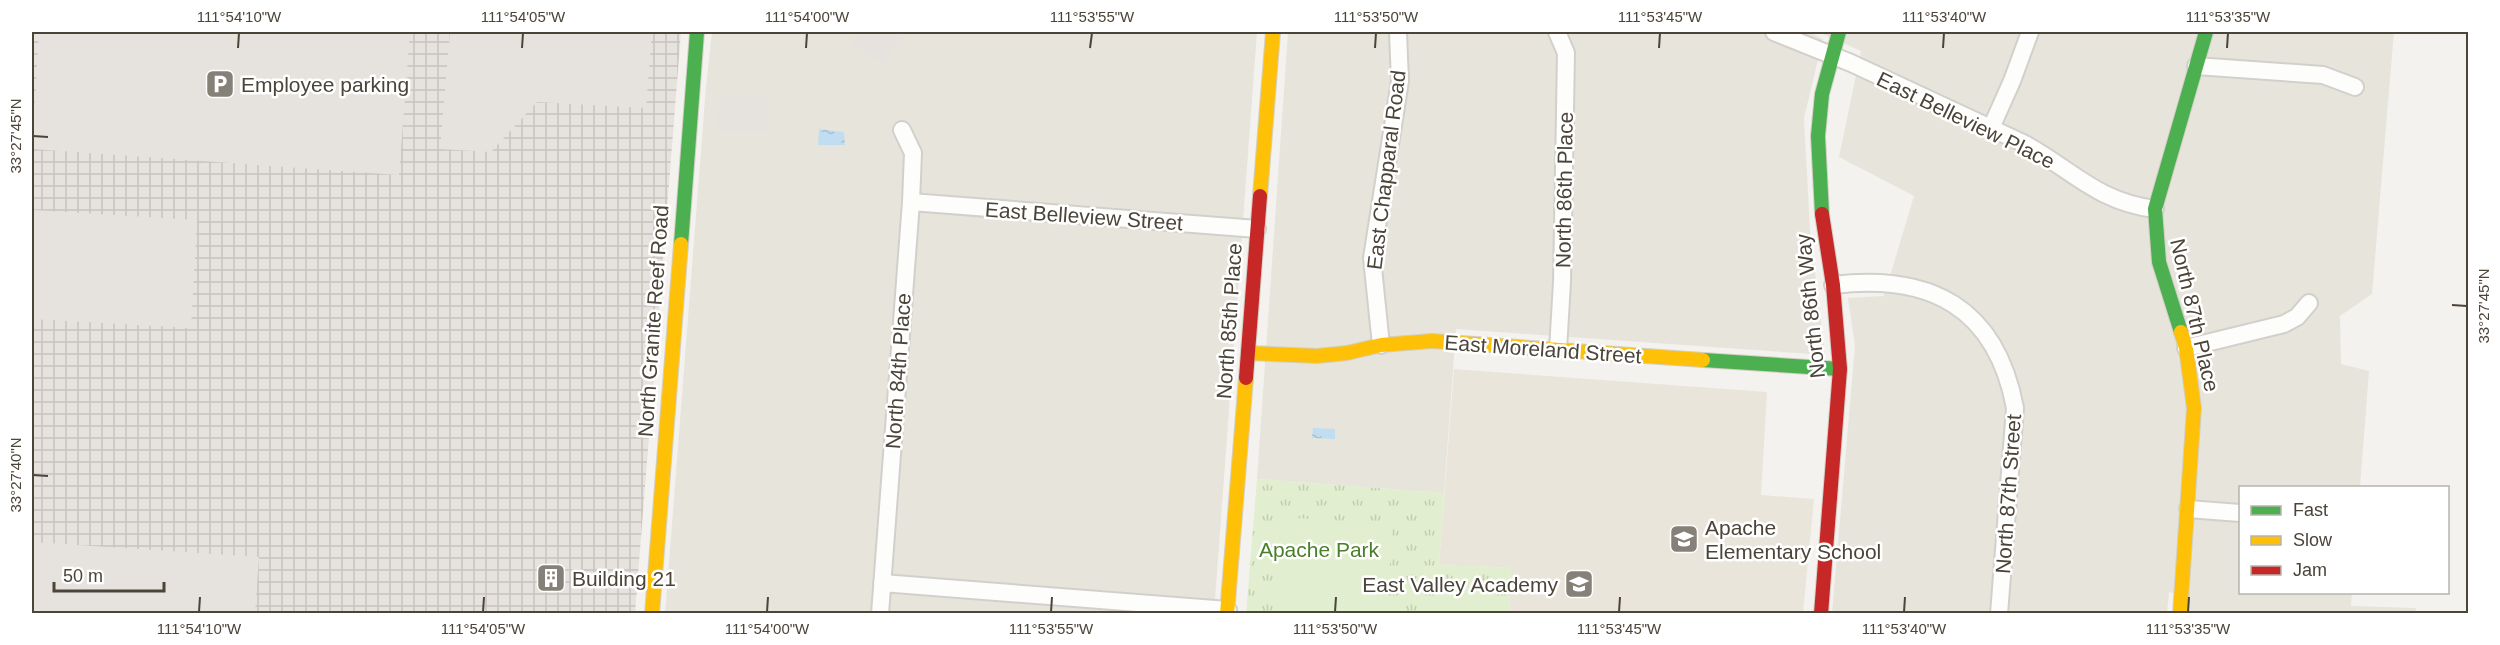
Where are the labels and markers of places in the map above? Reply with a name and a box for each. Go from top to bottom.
parking icon: Employee parking [204,68,236,100]
place label: Employee parking [241,73,409,96]
place label: Apache Elementary School [1705,516,1881,563]
school or university icon: Apache Elementary School [1668,523,1700,555]
building icon: Building 21 [535,562,567,594]
place label: Building 21 [572,567,676,590]
school or university icon: East Valley Academy [1563,568,1595,600]
place label: East Valley Academy [1362,573,1558,596]

